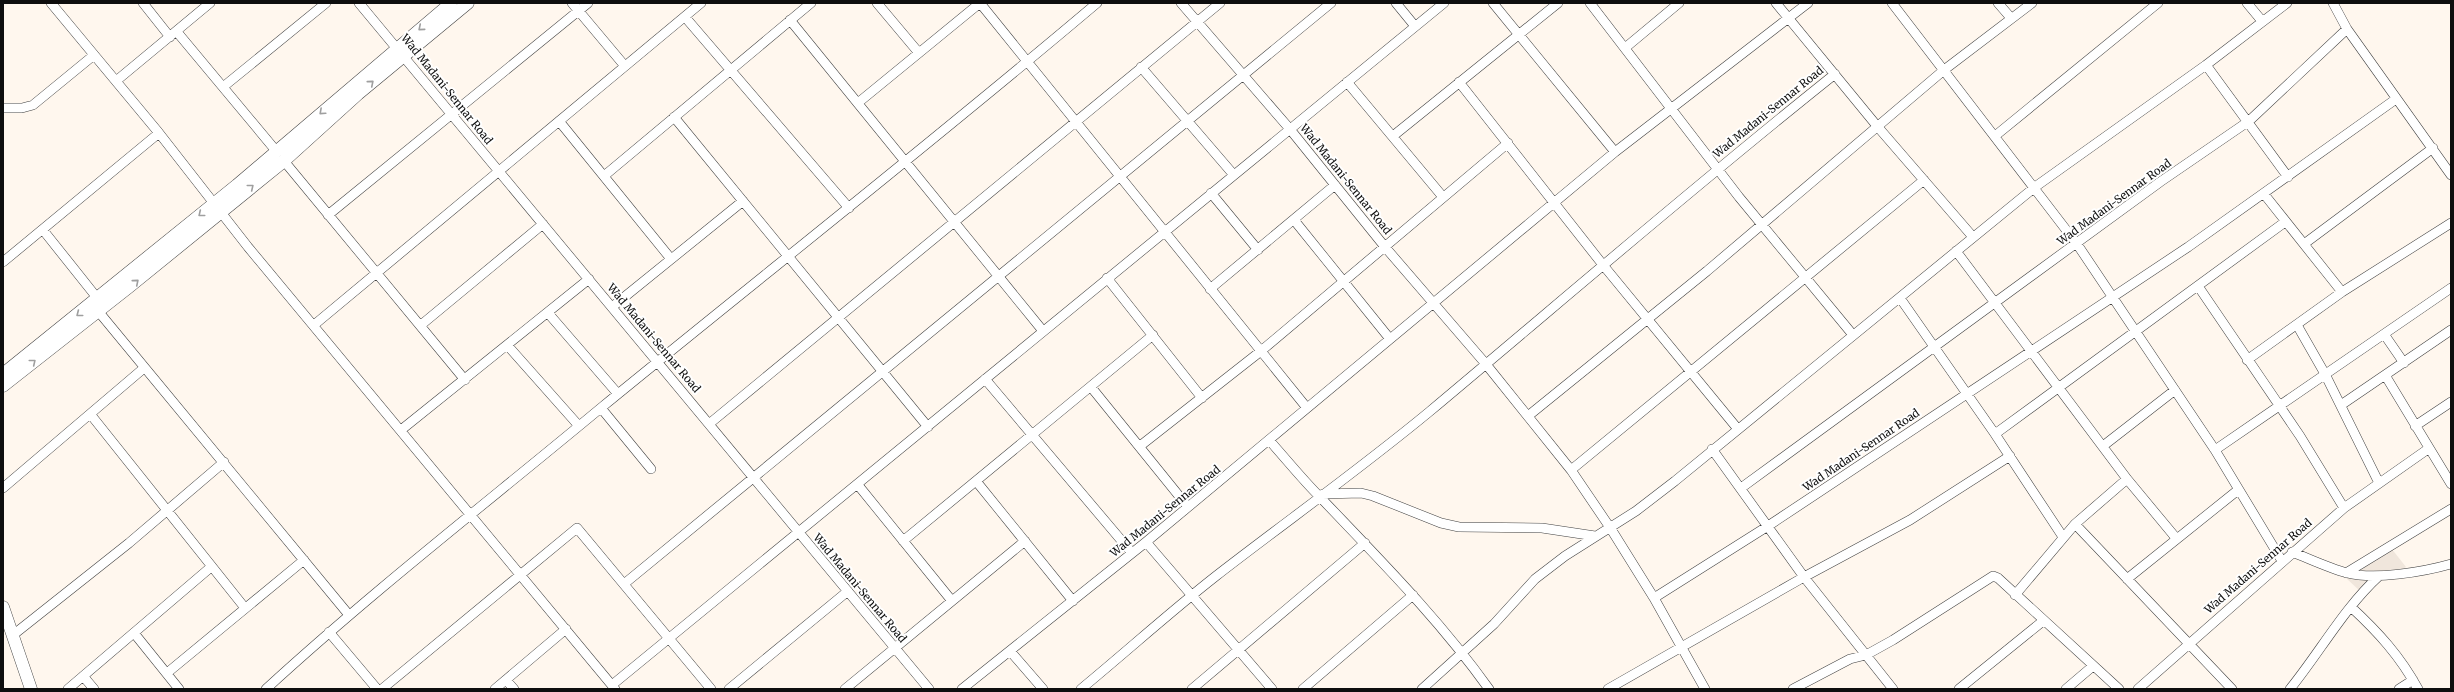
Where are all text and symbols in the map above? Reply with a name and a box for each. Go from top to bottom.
one-way arrow [418,23,426,30]
street label: Wad Madani-Sennar Road [398,30,496,147]
street label: Wad Madani-Sennar Road [1709,63,1826,161]
one-way arrow [366,81,373,88]
one-way arrow [319,107,327,114]
street label: Wad Madani-Sennar Road [1297,120,1395,237]
street label: Wad Madani-Sennar Road [2053,156,2174,249]
one-way arrow [247,184,254,191]
one-way arrow [199,209,206,216]
one-way arrow [131,279,138,286]
street label: Wad Madani-Sennar Road [604,280,704,396]
one-way arrow [76,309,83,316]
one-way arrow [29,359,36,366]
street label: Wad Madani-Sennar Road [1799,405,1922,495]
street label: Wad Madani-Sennar Road [1106,462,1223,560]
street label: Wad Madani-Sennar Road [2201,515,2315,617]
street label: Wad Madani-Sennar Road [810,530,910,646]

